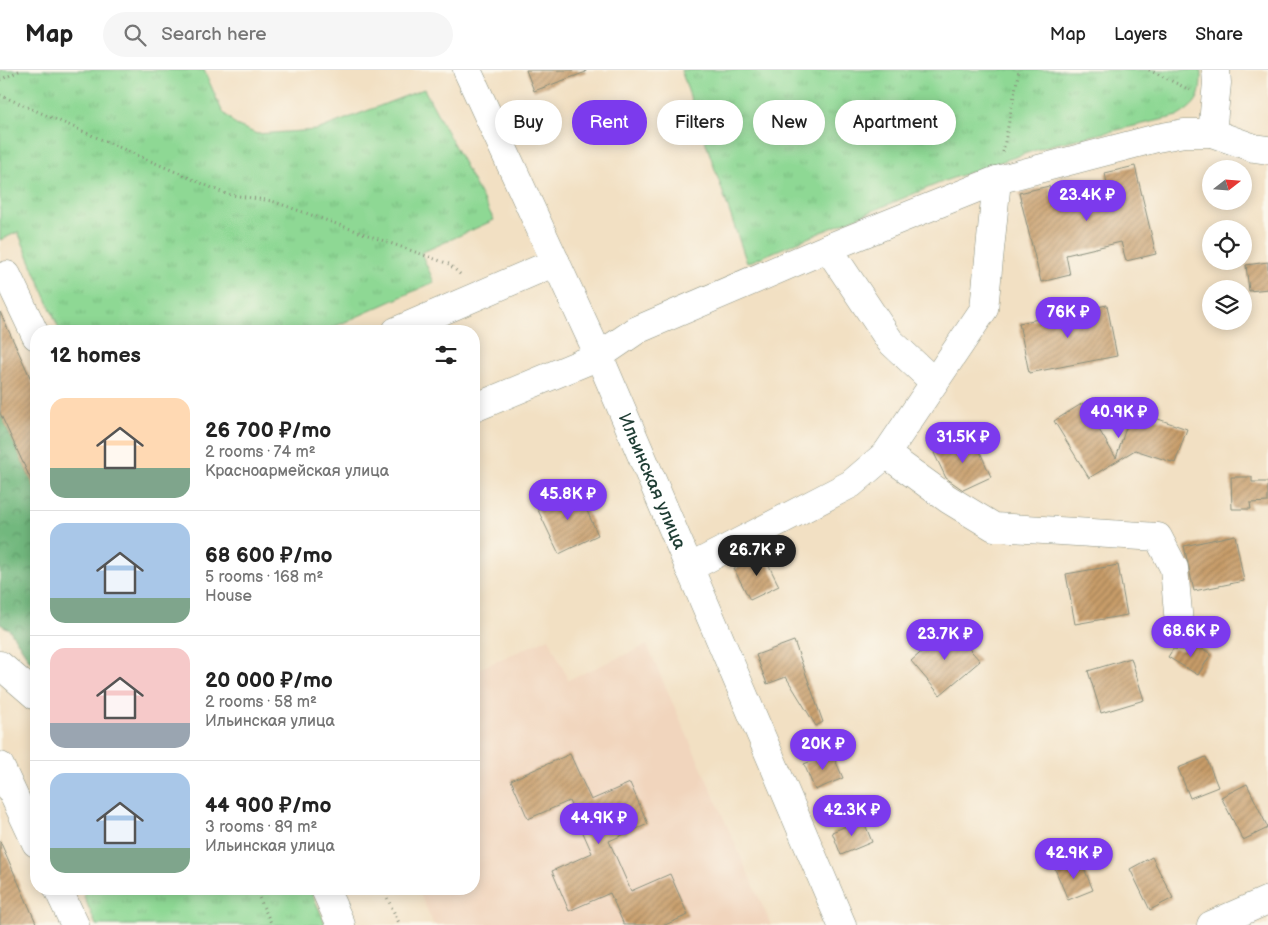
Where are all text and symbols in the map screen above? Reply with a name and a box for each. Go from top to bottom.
search box [103,12,453,57]
text: Map [25,20,73,49]
icon: search [121,21,149,49]
text: Search here [161,23,267,46]
text: Map [1050,24,1086,45]
text: Layers [1114,24,1167,45]
text: Share [1195,24,1243,45]
chip: Buy [495,100,562,145]
chip: Rent [572,100,647,145]
chip: Filters [657,100,743,145]
chip: New [753,100,825,145]
chip: Apartment [835,100,956,145]
north arrow [1202,160,1252,210]
map controls [1202,160,1252,330]
pin: 23.4K ₽ [1041,180,1133,222]
text: 23.4K ₽ [1059,186,1115,205]
button: locate [1202,220,1252,270]
button: layers [1202,280,1252,330]
pin: 76K ₽ [1033,296,1103,339]
text: 76K ₽ [1047,303,1089,322]
icon: filters [432,341,460,369]
text: 12 homes [50,343,141,368]
pin: 40.9K ₽ [1073,396,1165,439]
text: 40.9K ₽ [1091,403,1147,422]
street label: Ильинская улица [614,410,690,553]
icon: home [90,418,150,478]
text: 26 700 ₽/mo [205,418,331,443]
pin: 31.5K ₽ [917,422,1009,464]
text: 31.5K ₽ [936,428,990,447]
text: 2 rooms · 74 m² [205,443,316,462]
text: Красноармейская улица [205,462,389,481]
pin: 45.8K ₽ [522,478,614,521]
text: 45.8K ₽ [540,485,596,504]
pin: 26.7K ₽ [711,534,803,577]
text: 26.7K ₽ [729,541,785,560]
icon: home [90,543,150,603]
text: 68 600 ₽/mo [205,543,333,568]
text: 5 rooms · 168 m² [205,568,323,587]
text: House [205,587,252,606]
pin: 68.6K ₽ [1145,616,1237,658]
pin: 23.7K ₽ [899,618,991,661]
text: 68.6K ₽ [1162,622,1220,641]
text: 23.7K ₽ [917,625,973,644]
icon: home [90,668,150,728]
text: 20 000 ₽/mo [205,668,333,693]
text: 2 rooms · 58 m² [205,693,317,712]
text: Ильинская улица [205,712,335,731]
pin: 20K ₽ [788,728,858,771]
text: 20K ₽ [801,735,845,754]
icon: home [90,793,150,853]
text: 44 900 ₽/mo [205,793,331,818]
pin: 42.3K ₽ [806,794,898,837]
text: 42.3K ₽ [824,801,880,820]
pin: 44.9K ₽ [553,802,645,845]
text: 44.9K ₽ [571,809,627,828]
text: 3 rooms · 89 m² [205,818,317,837]
text: Ильинская улица [205,837,335,856]
pin: 42.9K ₽ [1028,838,1120,880]
text: 42.9K ₽ [1046,844,1102,863]

